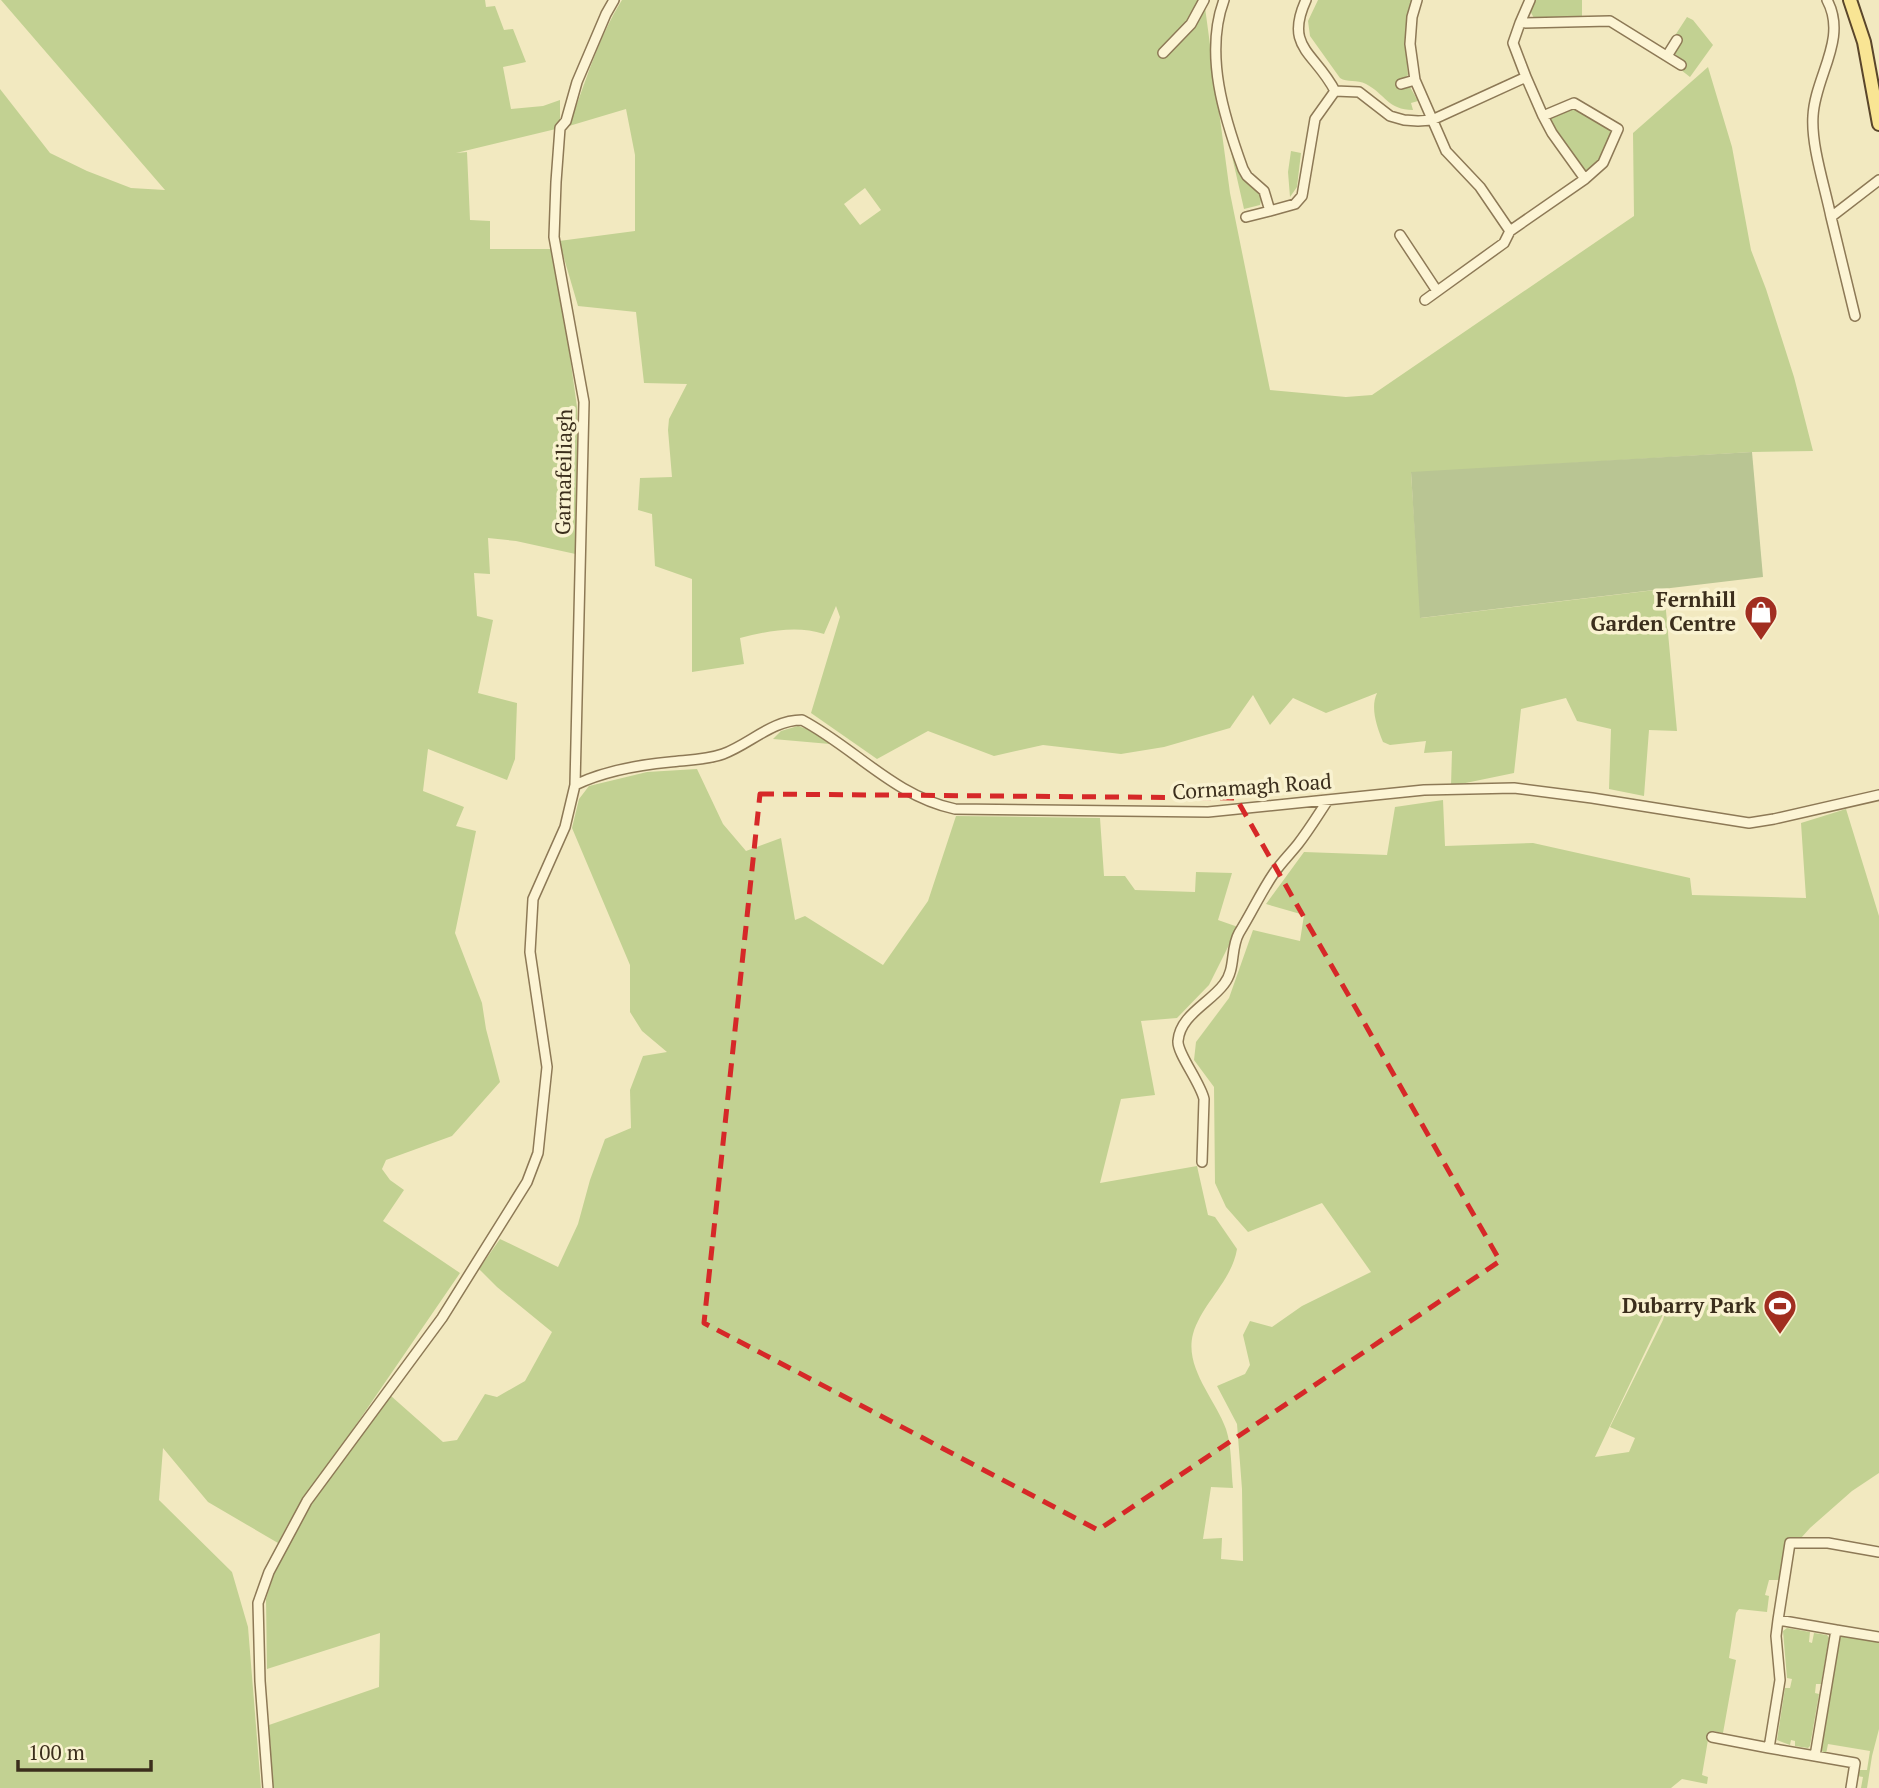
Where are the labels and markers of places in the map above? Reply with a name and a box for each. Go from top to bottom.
place label: Fernhill Garden Centre [1591,585,1736,637]
shop icon: Fernhill Garden Centre [1742,593,1780,642]
sports icon: Dubarry Park [1761,1287,1799,1336]
place label: Dubarry Park [1622,1291,1757,1319]

